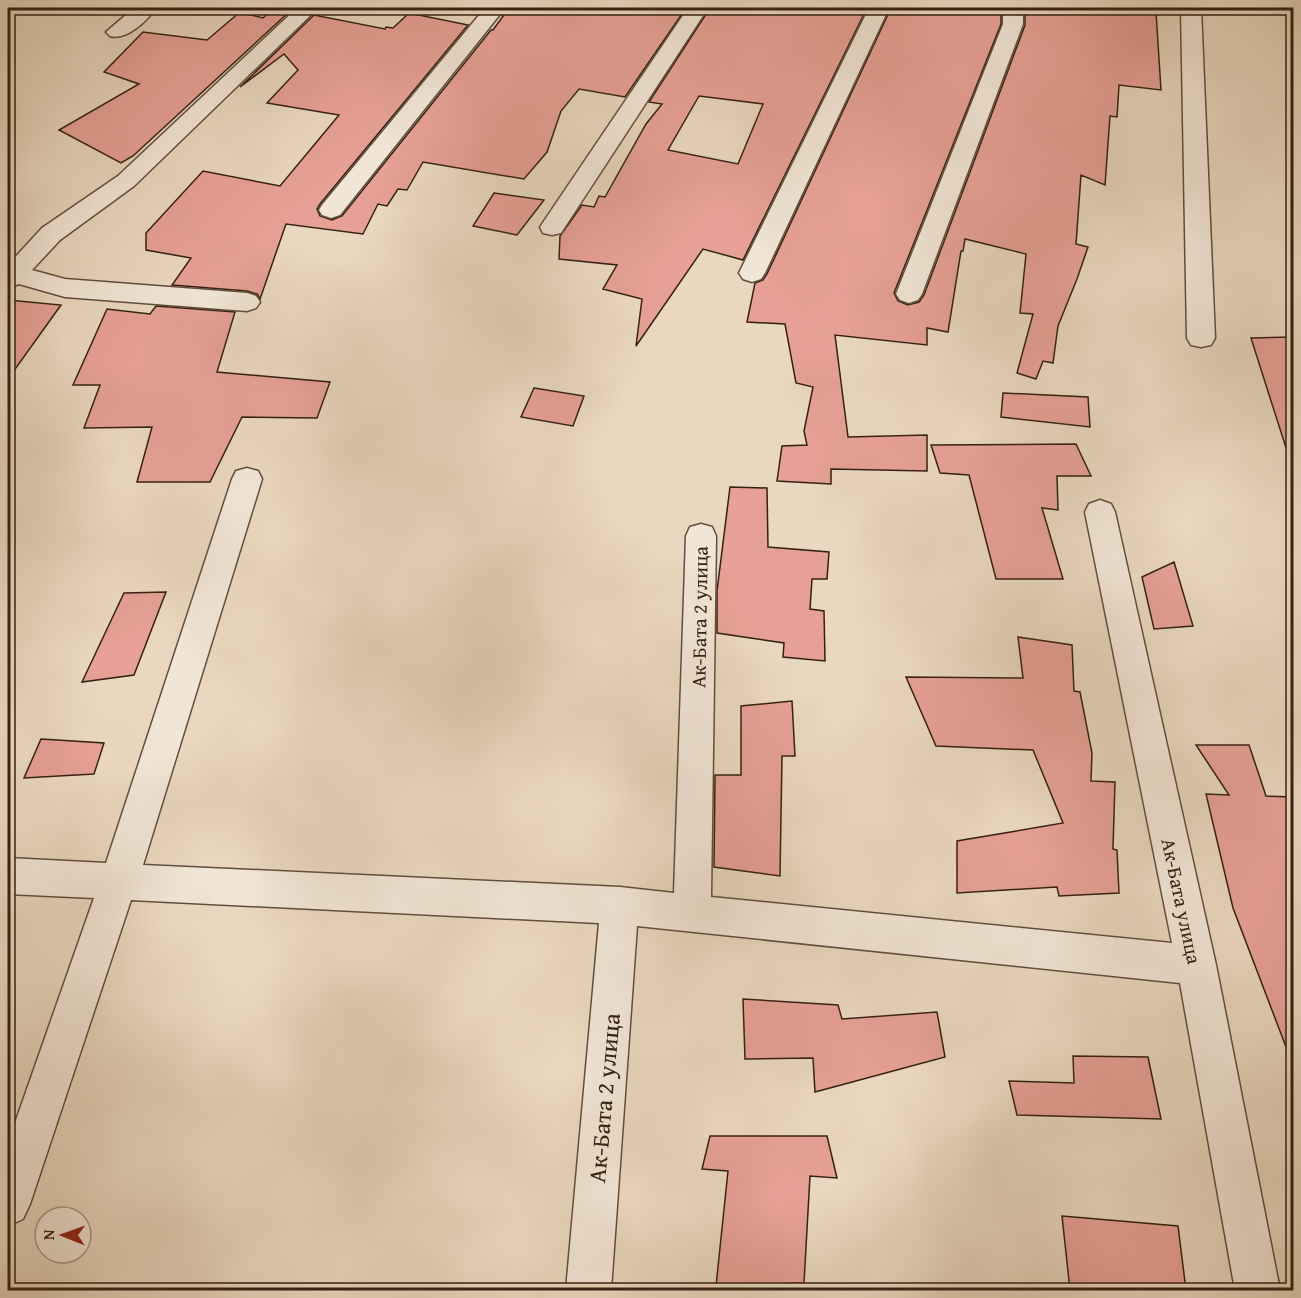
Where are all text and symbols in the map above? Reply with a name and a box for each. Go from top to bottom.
street label: Ак-Бата 2 улица [683,545,715,688]
street label: Ак-Бата улица [1155,835,1210,967]
street label: Ак-Бата 2 улица [579,1011,629,1184]
north arrow [33,1205,93,1265]
text: N [36,1229,60,1240]

